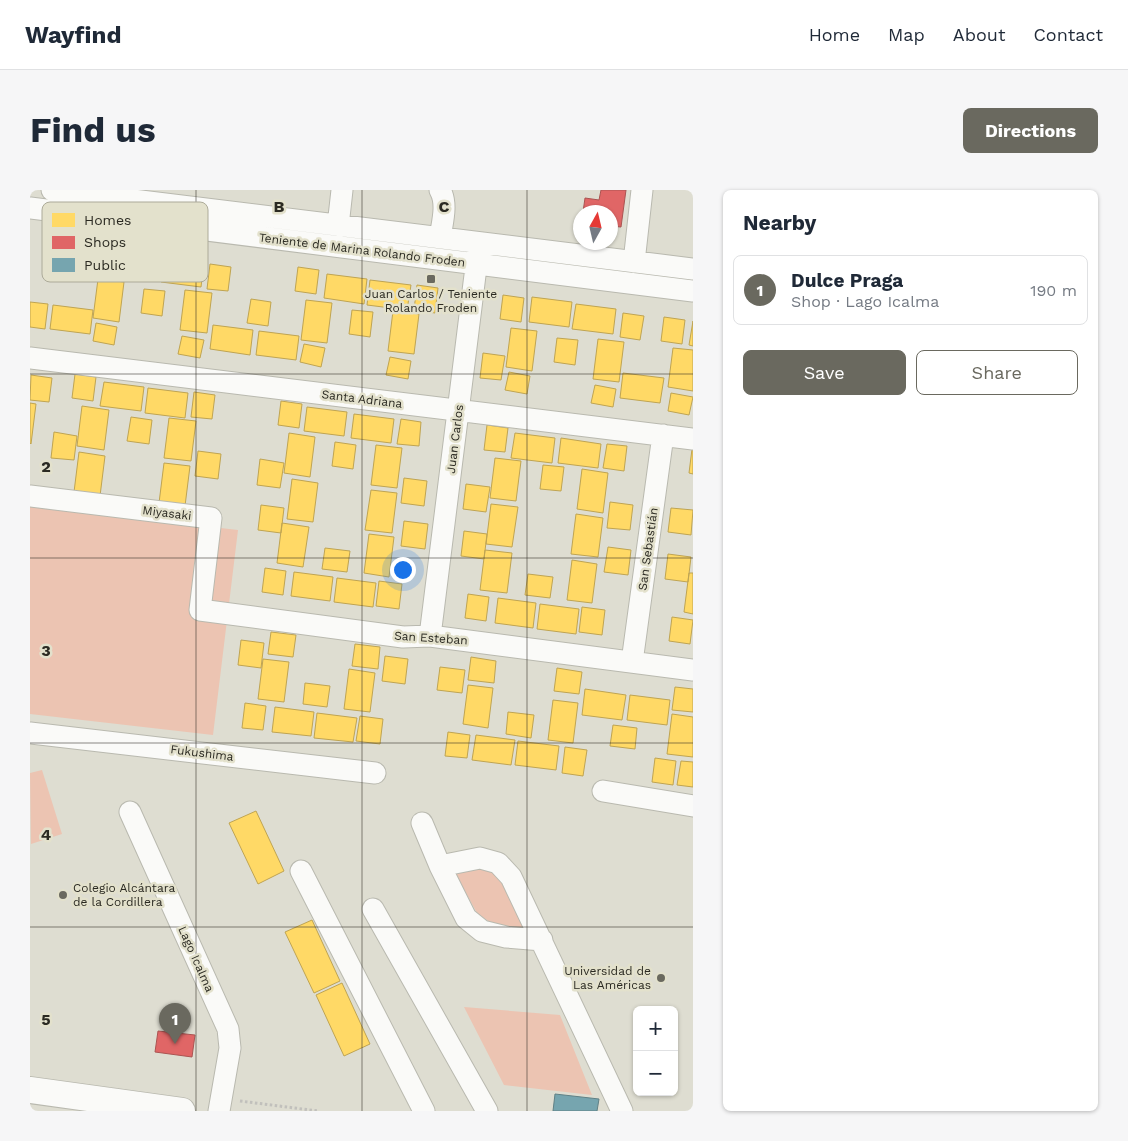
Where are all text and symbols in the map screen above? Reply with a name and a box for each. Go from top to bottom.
text: Wayfind [25,21,121,49]
text: Home [809,24,860,45]
text: Map [888,24,925,45]
text: About [953,24,1005,45]
text: Contact [1033,24,1103,45]
button: Directions [963,108,1098,153]
text: Find us [30,109,156,151]
text: B [274,197,285,216]
text: C [439,197,450,216]
legend [42,202,208,282]
north arrow [573,205,618,250]
text: Nearby [743,210,816,235]
text: Homes [84,212,131,228]
street label: Teniente de Marina Rolando Froden [258,230,466,270]
text: Shops [84,234,126,250]
text: Public [84,257,126,273]
text: Dulce Praga [791,269,903,292]
marker: Juan Carlos / Teniente Rolando Froden [425,273,437,285]
text: 1 [757,281,763,300]
text: 190 m [1030,281,1077,300]
place label: Juan Carlos / Teniente Rolando Froden [365,287,497,315]
text: Shop · Lago Icalma [791,292,939,311]
button: Save [743,350,906,395]
button: Share [916,350,1078,395]
street label: Santa Adriana [321,387,403,411]
street label: Juan Carlos [444,404,466,474]
text: 2 [41,457,51,476]
street label: Miyasaki [142,503,192,523]
street label: San Sebastián [635,507,661,591]
your location [390,557,416,583]
street label: San Esteban [394,628,468,648]
text: 3 [41,641,51,660]
street label: Fukushima [170,742,235,764]
text: 4 [41,825,51,844]
place label: Colegio Alcántara de la Cordillera [73,881,175,909]
marker: Colegio Alcántara de la Cordillera [57,889,69,901]
street label: Lago Icalma [175,924,217,994]
place label: Universidad de Las Américas [564,964,651,992]
marker: Universidad de Las Américas [655,972,667,984]
pin: 1 [159,1003,191,1044]
map controls [633,1006,678,1096]
button: + [633,1006,678,1051]
text: 5 [41,1010,51,1029]
button: − [633,1051,678,1096]

